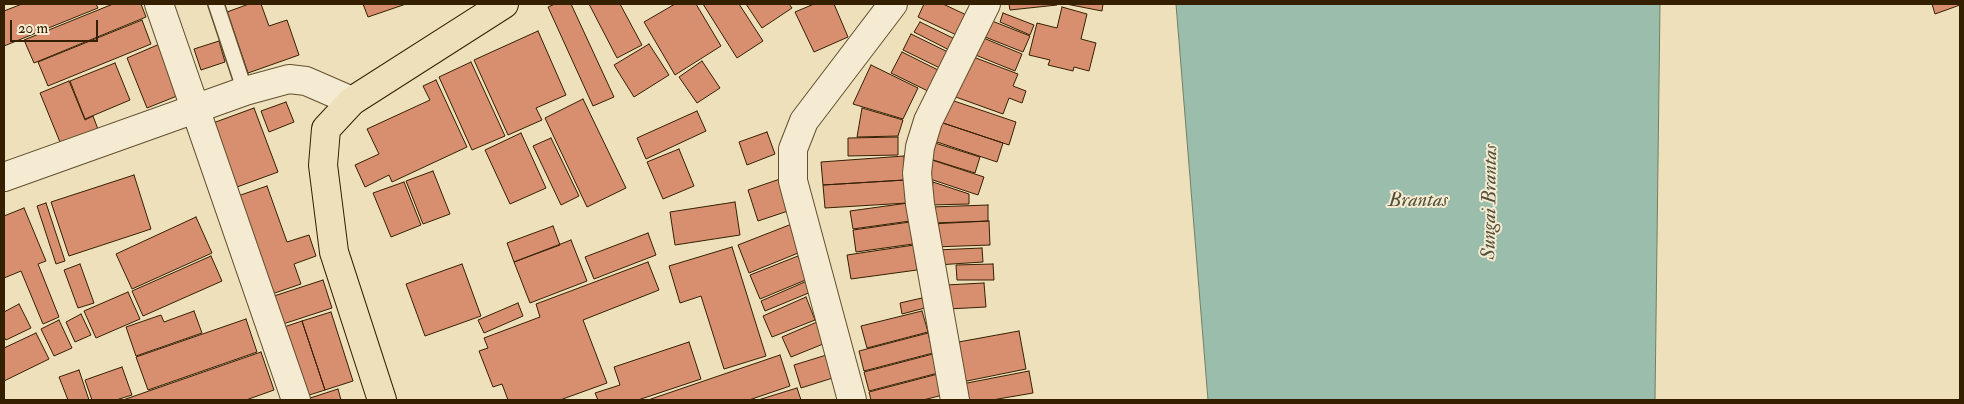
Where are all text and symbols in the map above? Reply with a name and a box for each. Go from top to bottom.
scale bar [12,10,100,42]
text: 20 m [18,19,48,38]
water label: Sungai Brantas [1478,144,1504,260]
water label: Brantas [1388,190,1448,214]

